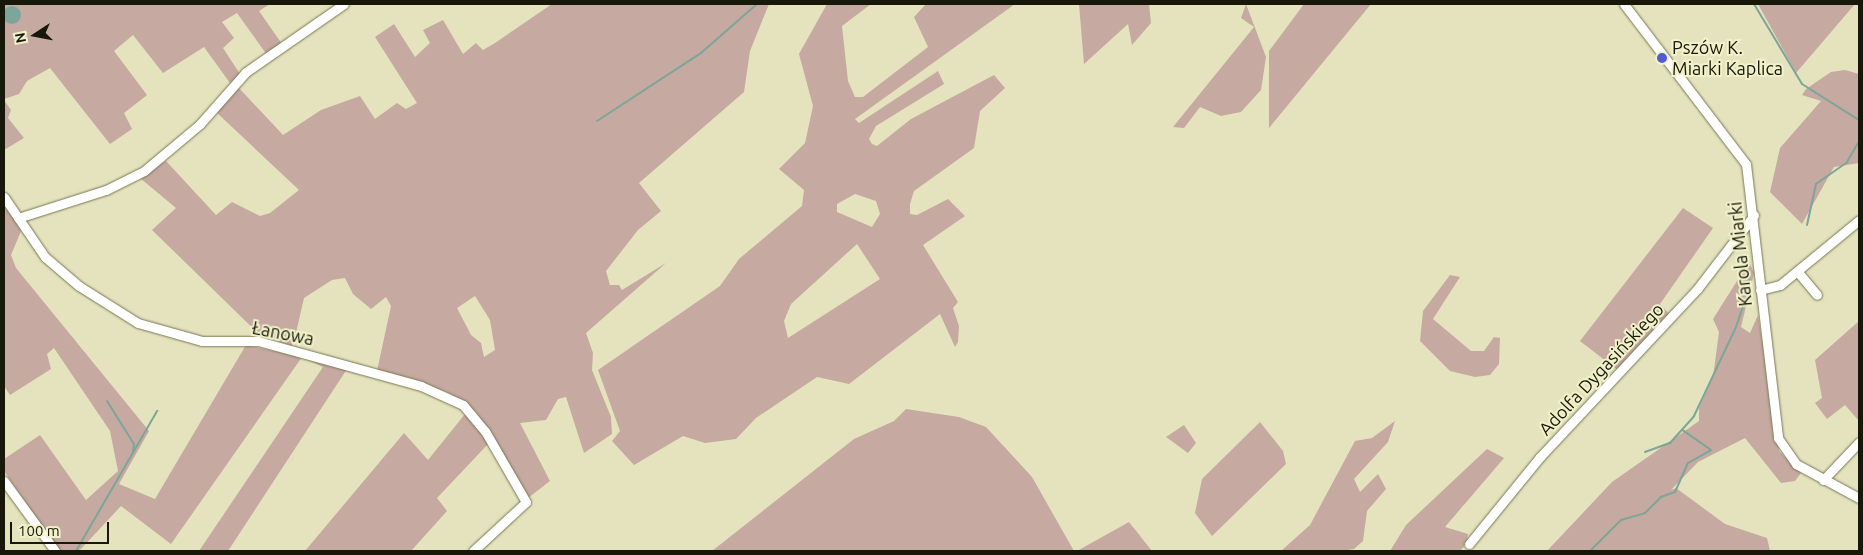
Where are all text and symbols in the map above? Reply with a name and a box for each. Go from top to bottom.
north arrow [10,10,60,60]
text: N [11,31,29,45]
place label: Pszów K. Miarki Kaplica [1672,37,1783,80]
marker: Pszów K. Miarki Kaplica [1656,52,1668,64]
street label: Karola Miarki [1724,201,1756,307]
street label: Adolfa Dygasińskiego [1534,298,1668,440]
street label: Łanowa [250,316,316,350]
scale bar [12,512,111,544]
text: 100 m [18,522,60,539]

